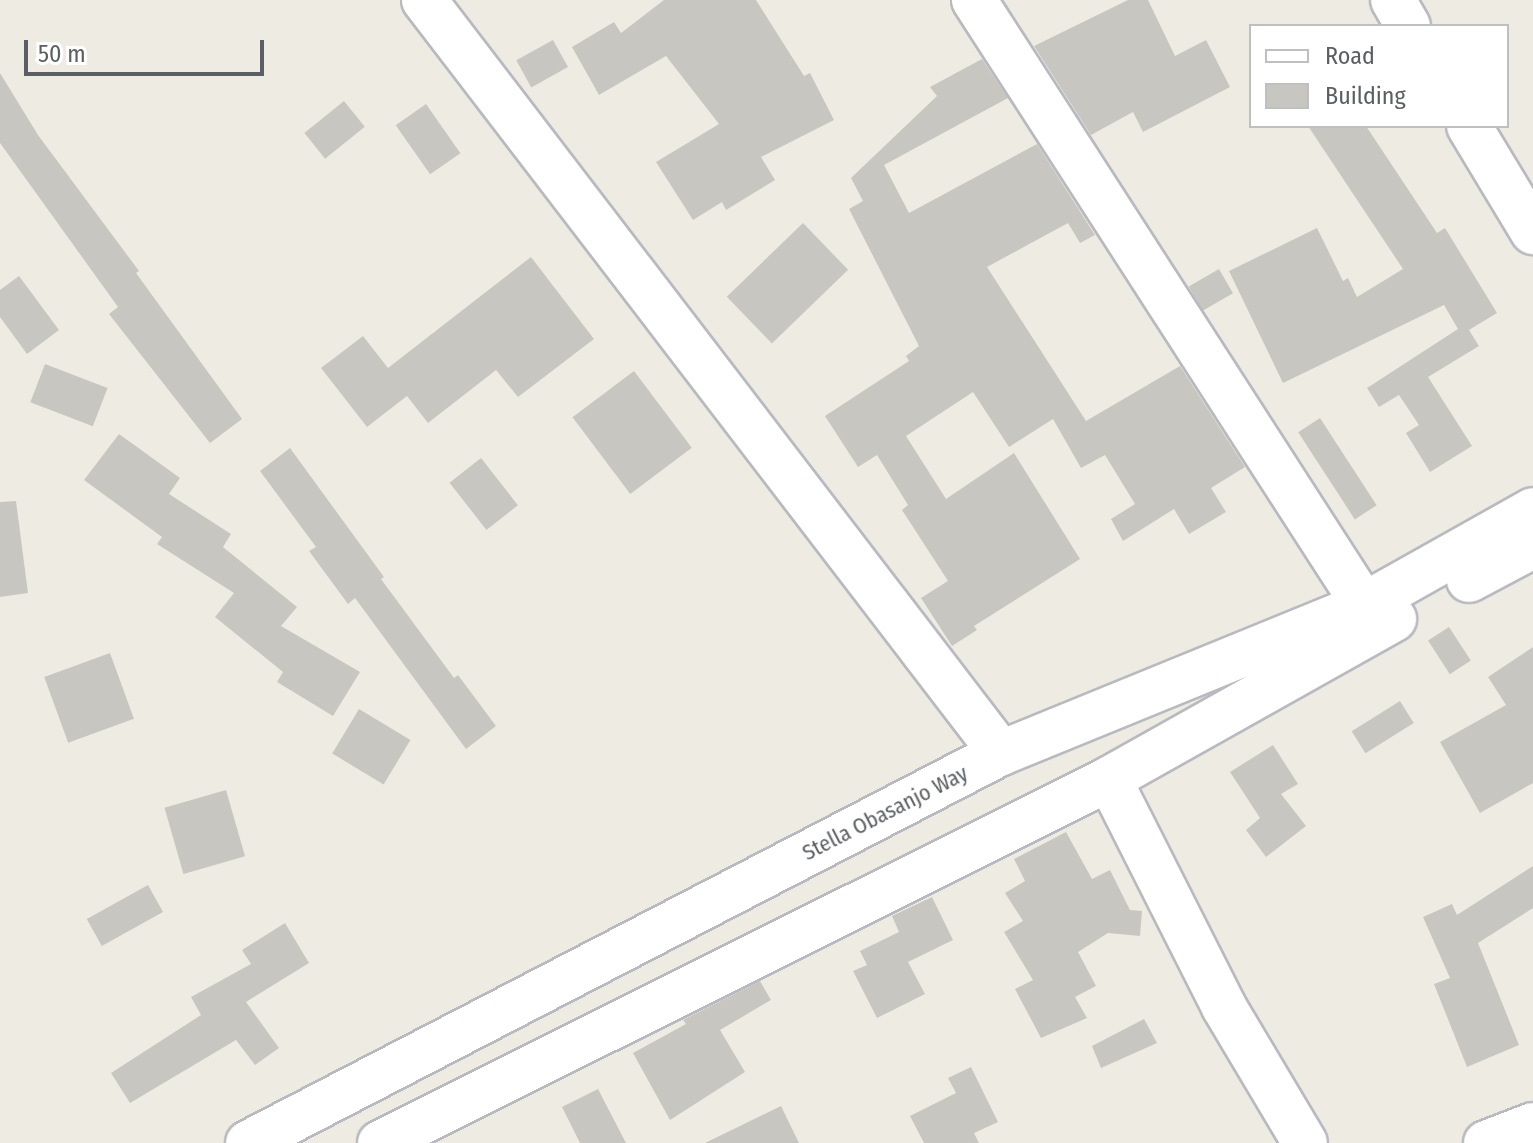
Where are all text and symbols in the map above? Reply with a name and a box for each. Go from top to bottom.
scale bar [28,24,268,74]
legend [1249,24,1509,128]
text: 50 m [38,40,86,68]
text: Road [1325,42,1375,70]
text: Building [1325,82,1406,110]
street label: Stella Obasanjo Way [798,760,972,866]

